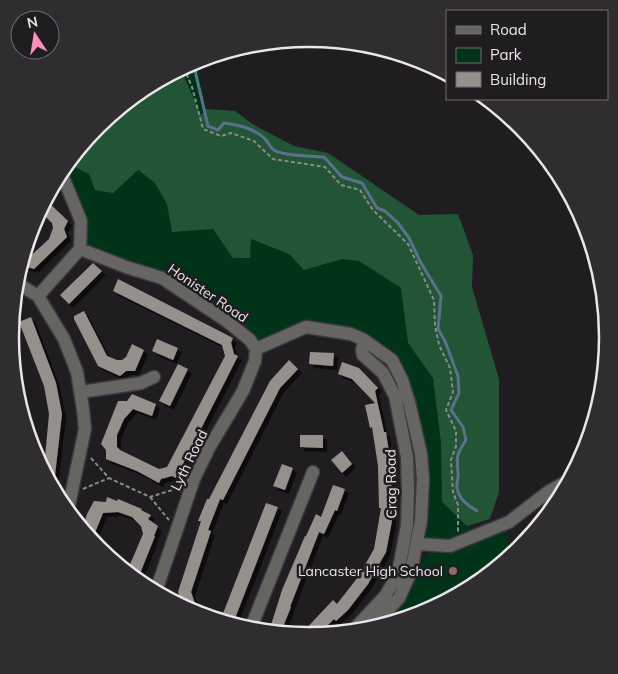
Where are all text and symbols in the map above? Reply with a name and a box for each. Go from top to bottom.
north arrow [10,10,60,60]
legend [446,10,608,100]
text: N [25,12,39,32]
text: Road [490,20,527,39]
text: Park [490,45,522,64]
text: Building [490,70,546,89]
street label: Honister Road [165,260,251,326]
street label: Lyth Road [167,427,211,493]
street label: Crag Road [381,449,401,519]
place label: Lancaster High School [298,562,443,580]
marker: Lancaster High School [447,565,459,577]

